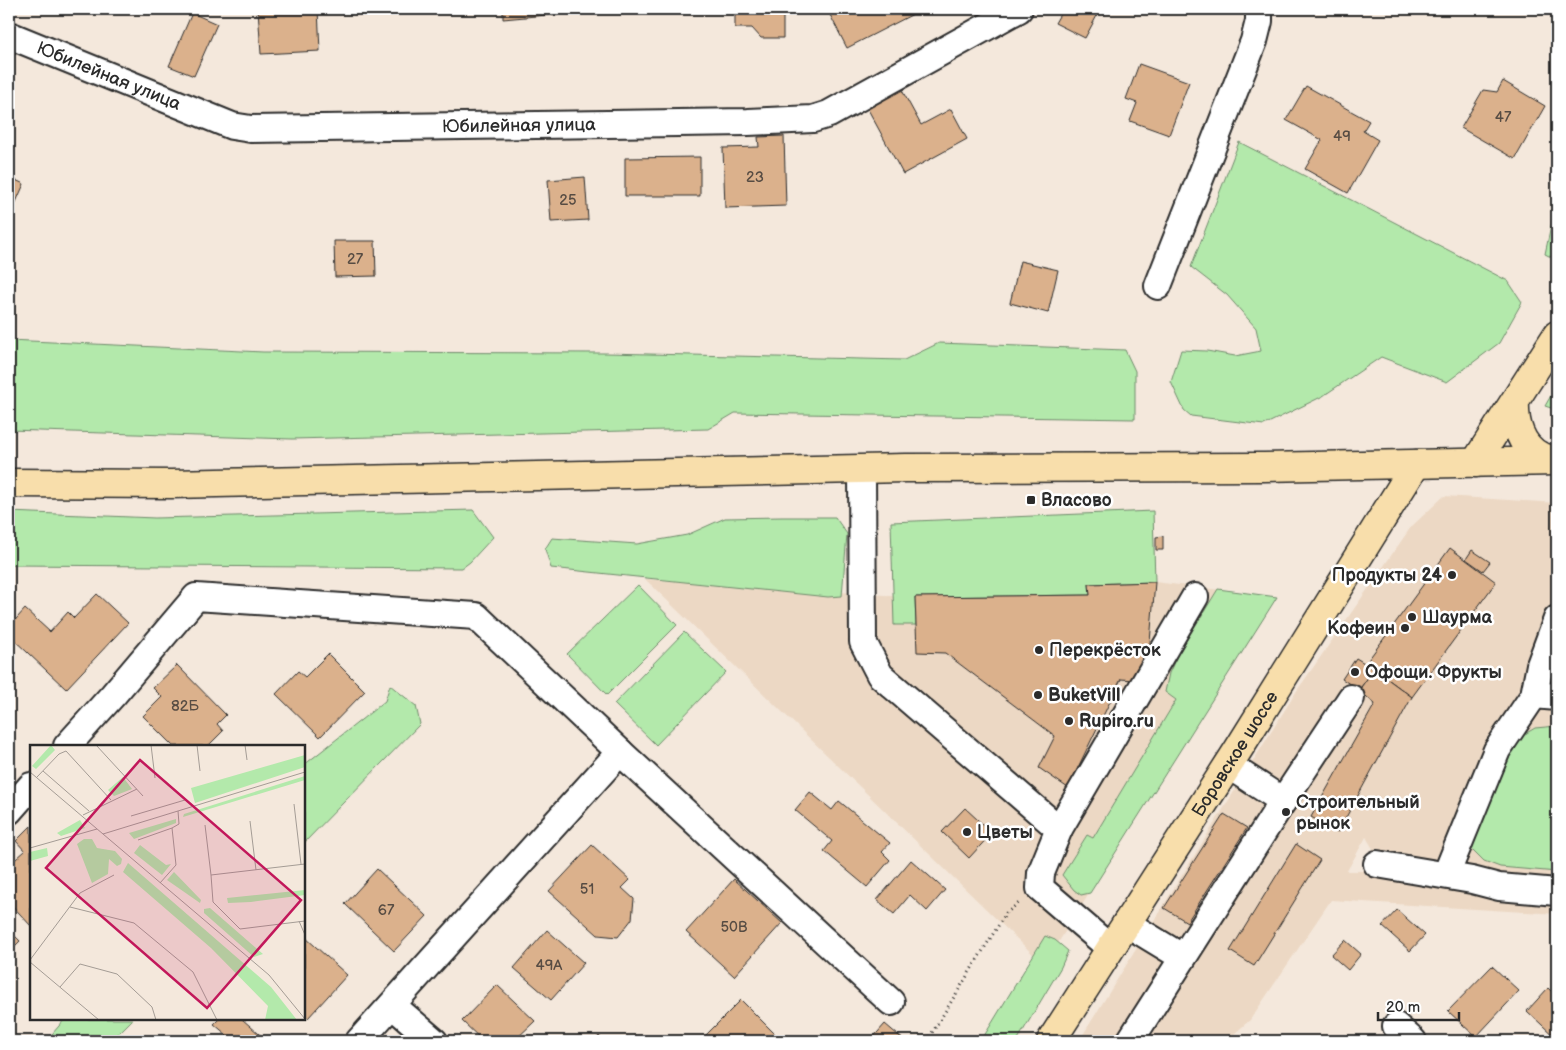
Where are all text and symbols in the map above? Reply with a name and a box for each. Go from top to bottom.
street label: Юбилейная улица [34,37,184,115]
house number: 47 [1495,108,1512,127]
street label: Юбилейная улица [442,114,596,137]
house number: 49 [1333,127,1351,146]
house number: 23 [746,168,764,187]
house number: 25 [559,191,577,210]
house number: 27 [347,250,364,269]
place label: Власово [1041,490,1112,511]
marker: Власово [1025,494,1037,506]
place label: Продукты 24 [1332,565,1442,586]
marker: Продукты 24 [1446,569,1458,581]
place label: Шаурма [1422,607,1493,628]
marker: Шаурма [1406,611,1418,623]
place label: Кофеин [1327,618,1395,639]
marker: Кофеин [1399,622,1411,634]
place label: Перекрёсток [1049,640,1161,661]
marker: Перекрёсток [1033,644,1045,656]
place label: Офощи. Фрукты [1365,662,1502,683]
marker: Офощи. Фрукты [1349,666,1361,678]
place label: BuketVill [1048,685,1121,706]
street label: Боровское шоссе [1187,687,1282,820]
marker: BuketVill [1032,689,1044,701]
house number: 82Б [171,697,200,716]
place label: Rupiro.ru [1079,711,1154,732]
marker: Rupiro.ru [1063,715,1075,727]
inset map [30,745,305,1020]
place label: Строительный рынок [1296,792,1420,834]
marker: Строительный рынок [1280,806,1292,818]
place label: Цветы [977,822,1033,843]
marker: Цветы [961,826,973,838]
house number: 51 [580,880,594,899]
house number: 67 [378,901,395,920]
house number: 50В [721,918,748,937]
house number: 49А [536,956,563,975]
scale bar [1378,990,1460,1022]
text: 20 m [1386,998,1420,1017]

